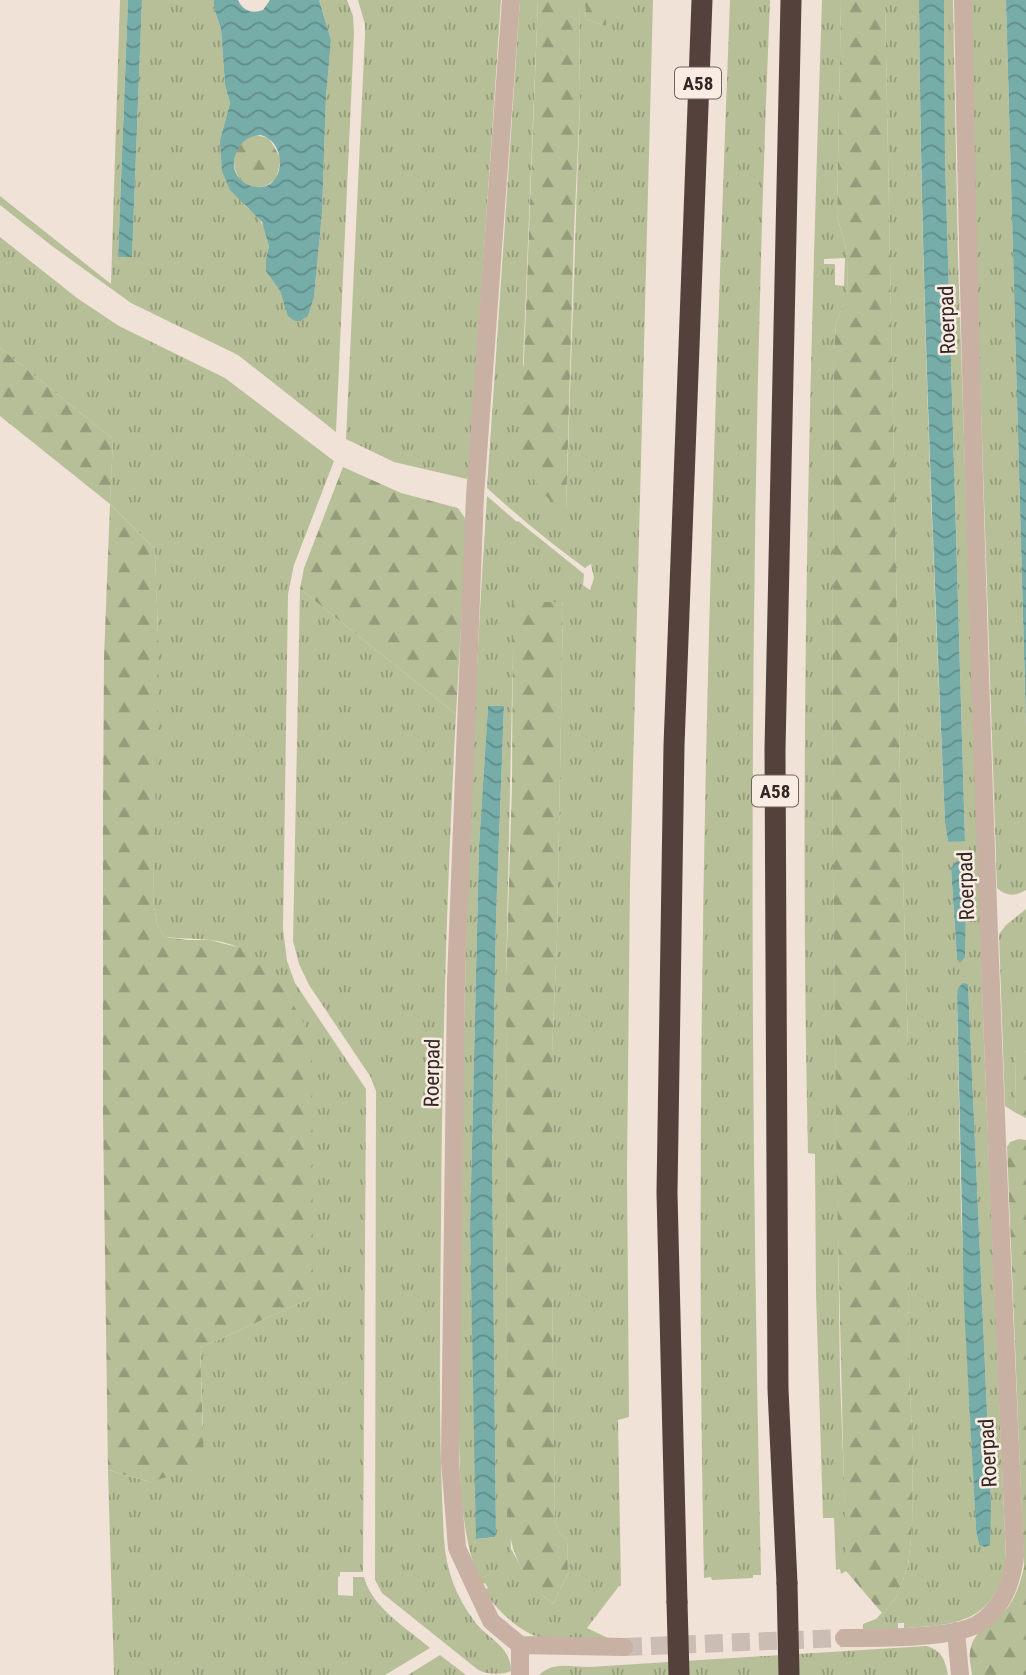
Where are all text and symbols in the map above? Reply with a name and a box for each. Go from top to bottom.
road number: A58 [675,68,721,99]
street label: Roerpad [934,285,960,355]
road number: A58 [752,776,798,806]
street label: Roerpad [953,851,979,921]
street label: Roerpad [419,1038,445,1108]
street label: Roerpad [974,1418,1002,1488]

